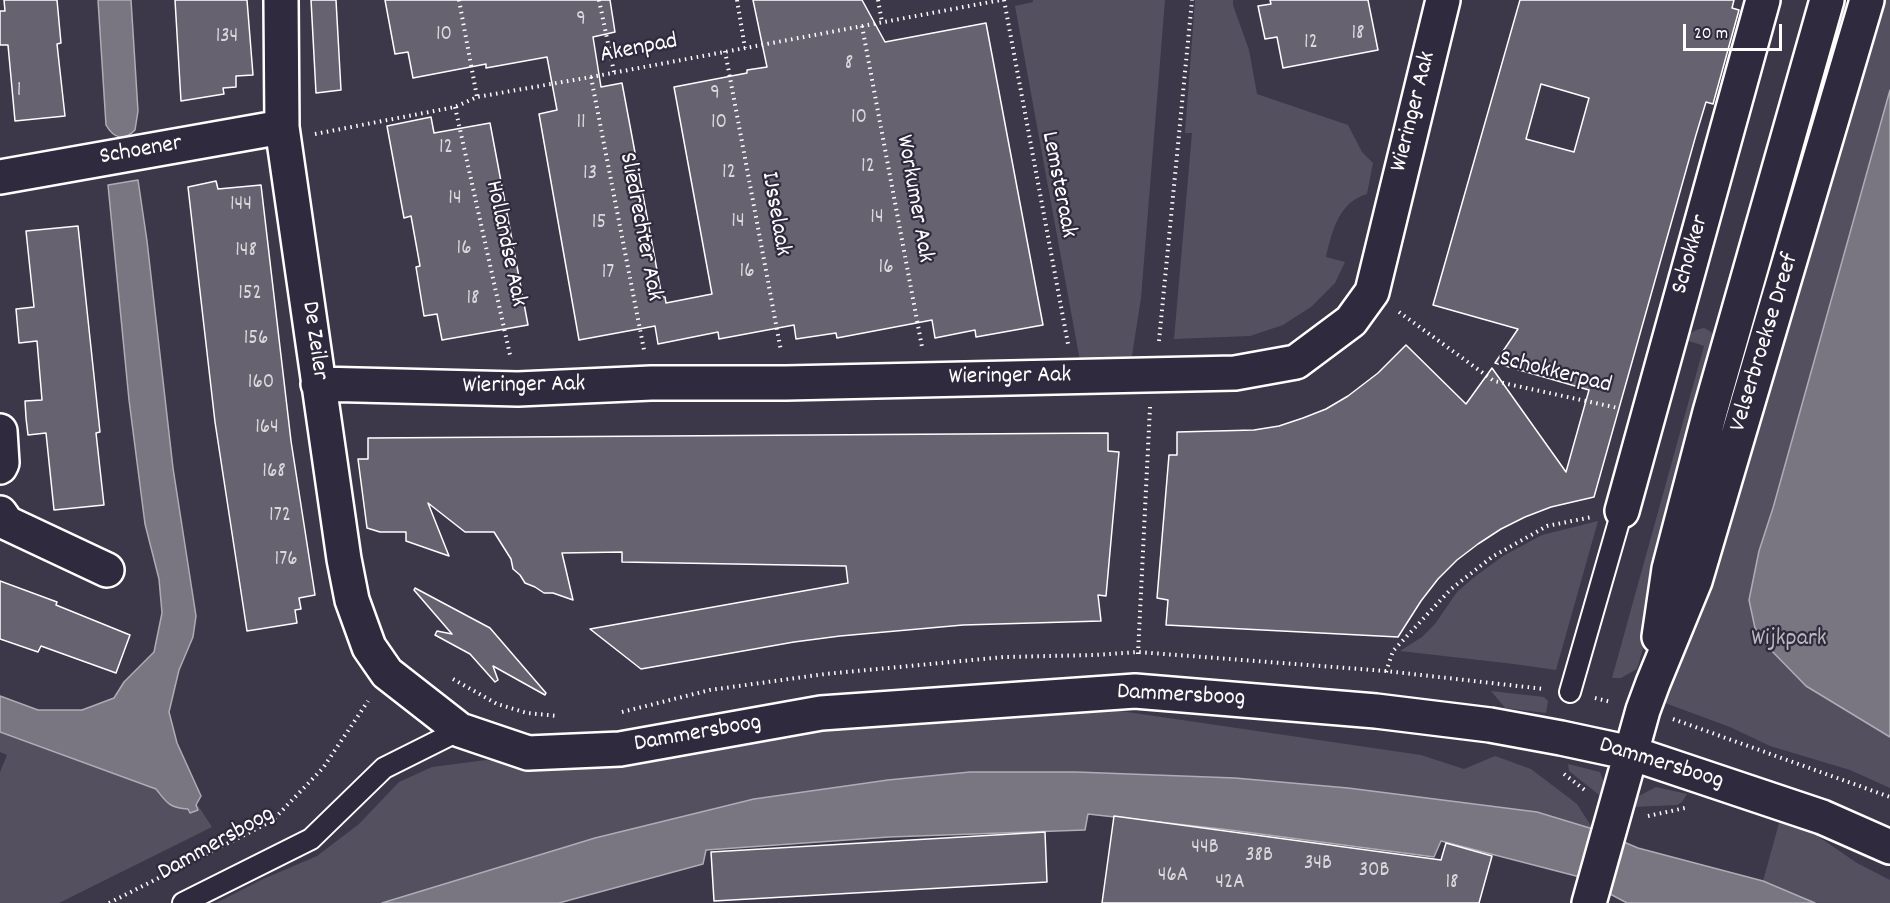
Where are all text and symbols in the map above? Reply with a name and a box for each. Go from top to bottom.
house number: 9 [576,8,586,34]
scale bar [1686,12,1785,50]
house number: 18 [1351,22,1365,48]
text: 20 m [1694,22,1728,47]
house number: 10 [436,23,452,49]
house number: 134 [216,25,238,51]
street label: Akenpad [598,28,680,72]
house number: 12 [1304,31,1318,57]
street label: Wieringer Aak [1386,49,1444,175]
house number: 8 [845,52,853,78]
house number: 1 [17,79,21,105]
house number: 9 [710,82,720,108]
house number: 10 [851,106,867,132]
house number: 11 [576,111,586,137]
house number: 10 [711,111,727,137]
street label: Lemsteraak [1033,129,1081,241]
street label: Schoener [98,131,184,173]
street label: Workumer Aak [888,133,938,265]
house number: 12 [439,136,453,162]
street label: Sliedrechter Aak [610,150,668,304]
house number: 12 [861,155,875,181]
house number: 12 [722,161,736,187]
house number: 13 [583,162,597,188]
street label: IJsselaak [752,170,796,258]
street label: Hollandse Aak [477,178,531,310]
house number: 14 [448,187,462,213]
house number: 144 [230,193,252,219]
house number: 14 [870,206,884,232]
house number: 14 [731,210,745,236]
house number: 15 [592,211,606,237]
street label: Schokker [1667,212,1717,298]
house number: 16 [457,237,471,263]
house number: 148 [235,239,257,265]
street label: Velserbroekse Dreef [1725,250,1807,436]
house number: 16 [879,256,893,282]
house number: 16 [740,260,754,286]
house number: 17 [602,261,614,287]
house number: 152 [238,282,262,308]
house number: 18 [466,287,480,313]
street label: De Zeiler [293,300,333,382]
house number: 156 [244,327,268,353]
street label: Schokkerpad [1496,346,1614,402]
street label: Wieringer Aak [948,363,1072,393]
house number: 160 [248,371,274,397]
street label: Wieringer Aak [462,372,586,402]
house number: 164 [255,416,279,442]
house number: 168 [262,460,286,486]
house number: 172 [269,504,291,530]
house number: 176 [275,548,297,574]
park label: Wijkpark [1751,627,1827,655]
street label: Dammersboog [1116,679,1246,715]
street label: Dammersboog [632,710,764,760]
street label: Dammersboog [1595,732,1727,798]
street label: Dammersboog [154,801,280,889]
house number: 44B [1191,836,1219,862]
house number: 38B [1245,844,1273,870]
house number: 34B [1304,852,1332,878]
house number: 30B [1359,859,1389,885]
house number: 46A [1158,864,1188,890]
house number: 42A [1215,871,1245,897]
house number: 18 [1445,871,1459,897]

